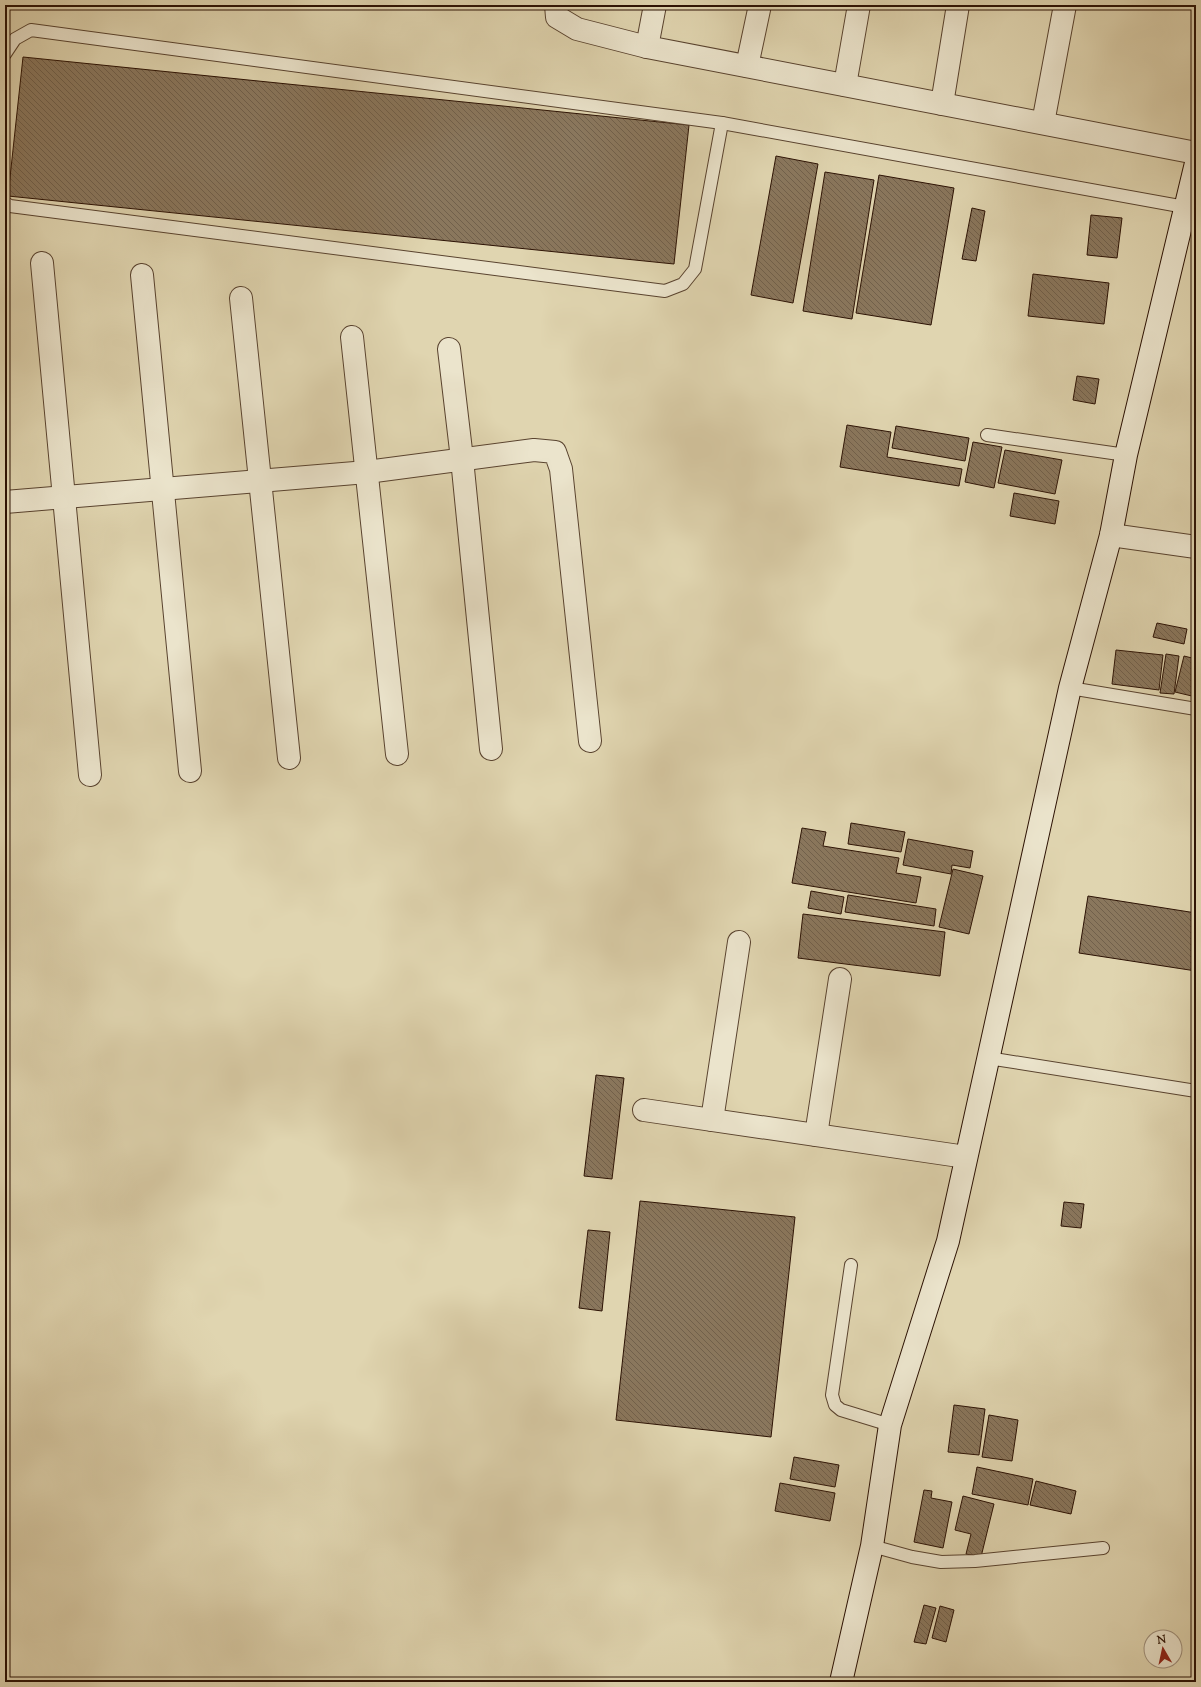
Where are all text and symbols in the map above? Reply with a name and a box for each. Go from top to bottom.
north arrow [1143,1629,1183,1669]
text: N [1155,1631,1167,1649]

